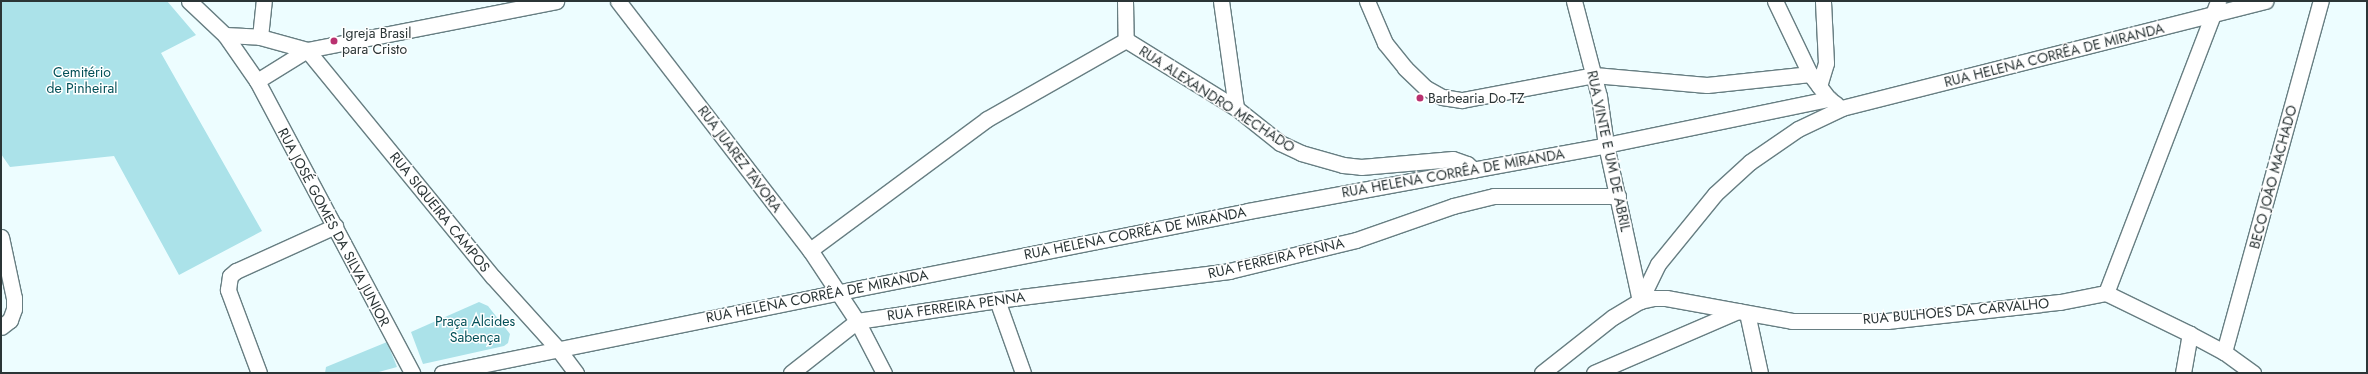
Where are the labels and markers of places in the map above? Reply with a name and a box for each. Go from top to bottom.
place label: Igreja Brasil para Cristo [342,25,411,58]
marker: Igreja Brasil para Cristo [329,36,339,46]
place label: Barbearia Do TZ [1428,90,1525,106]
marker: Barbearia Do TZ [1415,93,1425,103]

